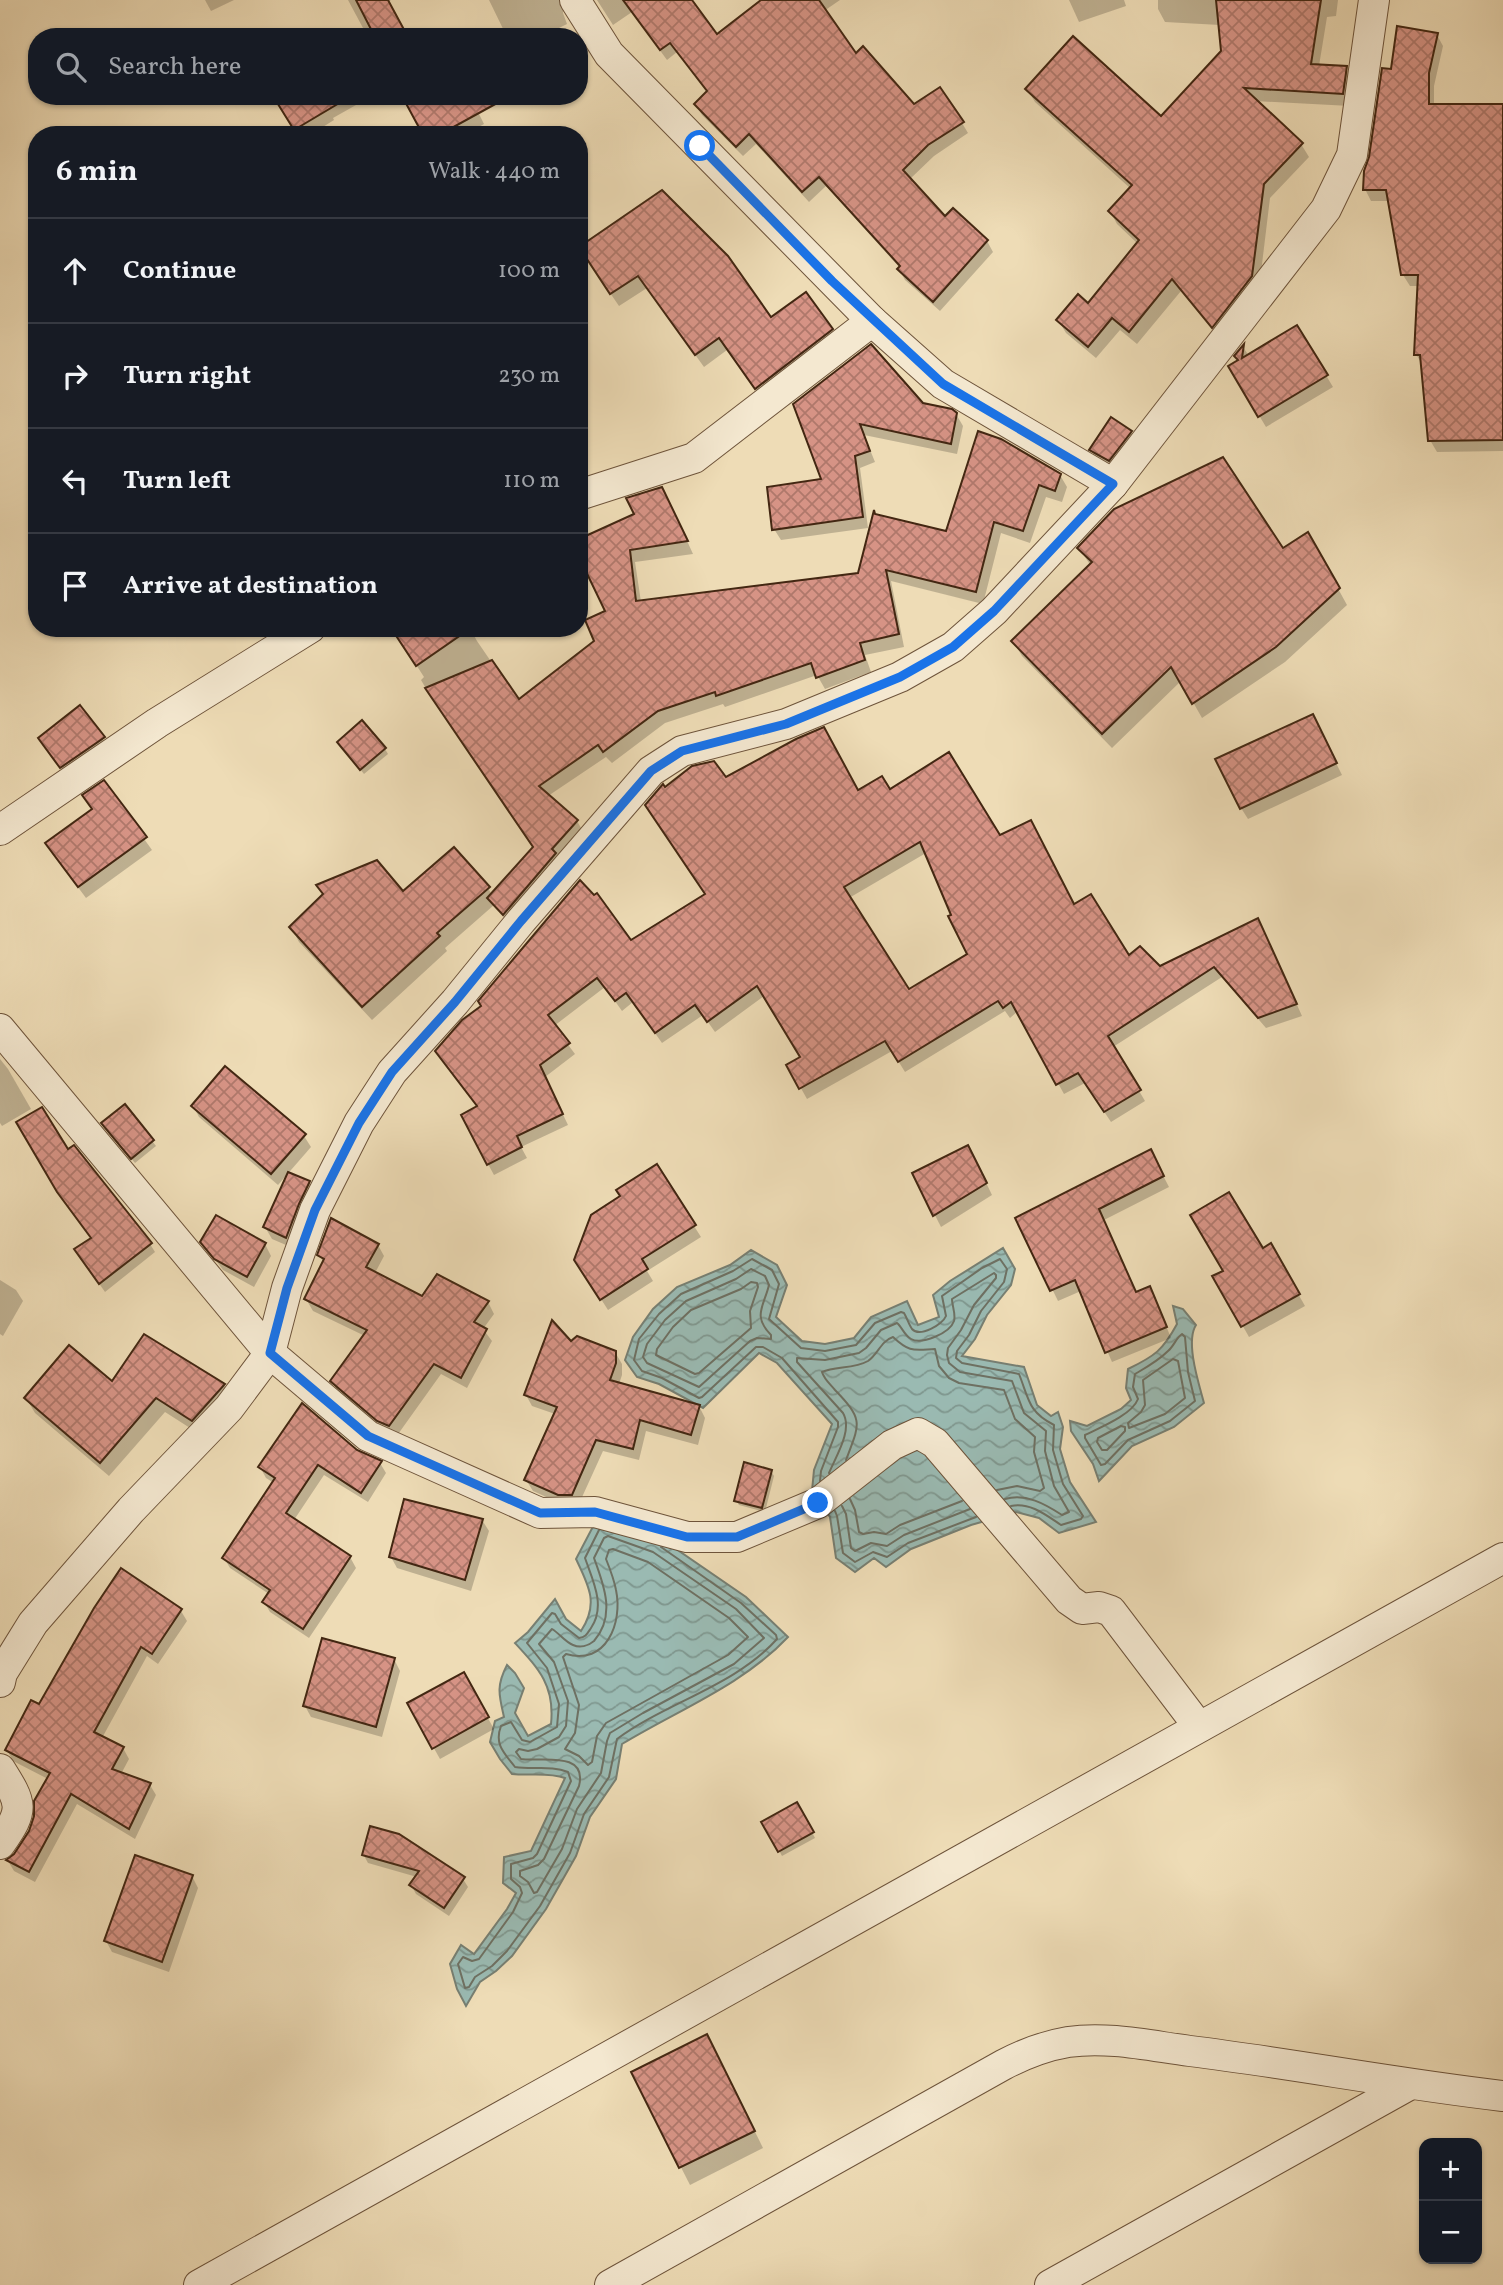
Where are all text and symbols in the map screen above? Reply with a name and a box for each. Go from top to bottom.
search box [28,28,588,105]
icon: search [52,48,90,86]
text: Search here [108,49,241,85]
route start [684,130,715,161]
text: 6 min [56,151,138,193]
text: Walk · 440 m [428,156,560,188]
icon: ahead [56,252,94,290]
text: Continue [123,253,236,289]
text: 100 m [498,255,560,287]
icon: right [56,357,94,395]
text: Turn right [123,358,251,394]
text: 230 m [498,360,560,392]
icon: left [56,462,94,500]
text: Turn left [123,463,231,499]
text: 110 m [503,465,560,497]
icon: arrive [56,567,94,605]
text: Arrive at destination [123,568,378,604]
route end [802,1487,833,1518]
map controls [1419,2138,1482,2264]
button: + [1419,2138,1482,2201]
button: − [1419,2201,1482,2264]

